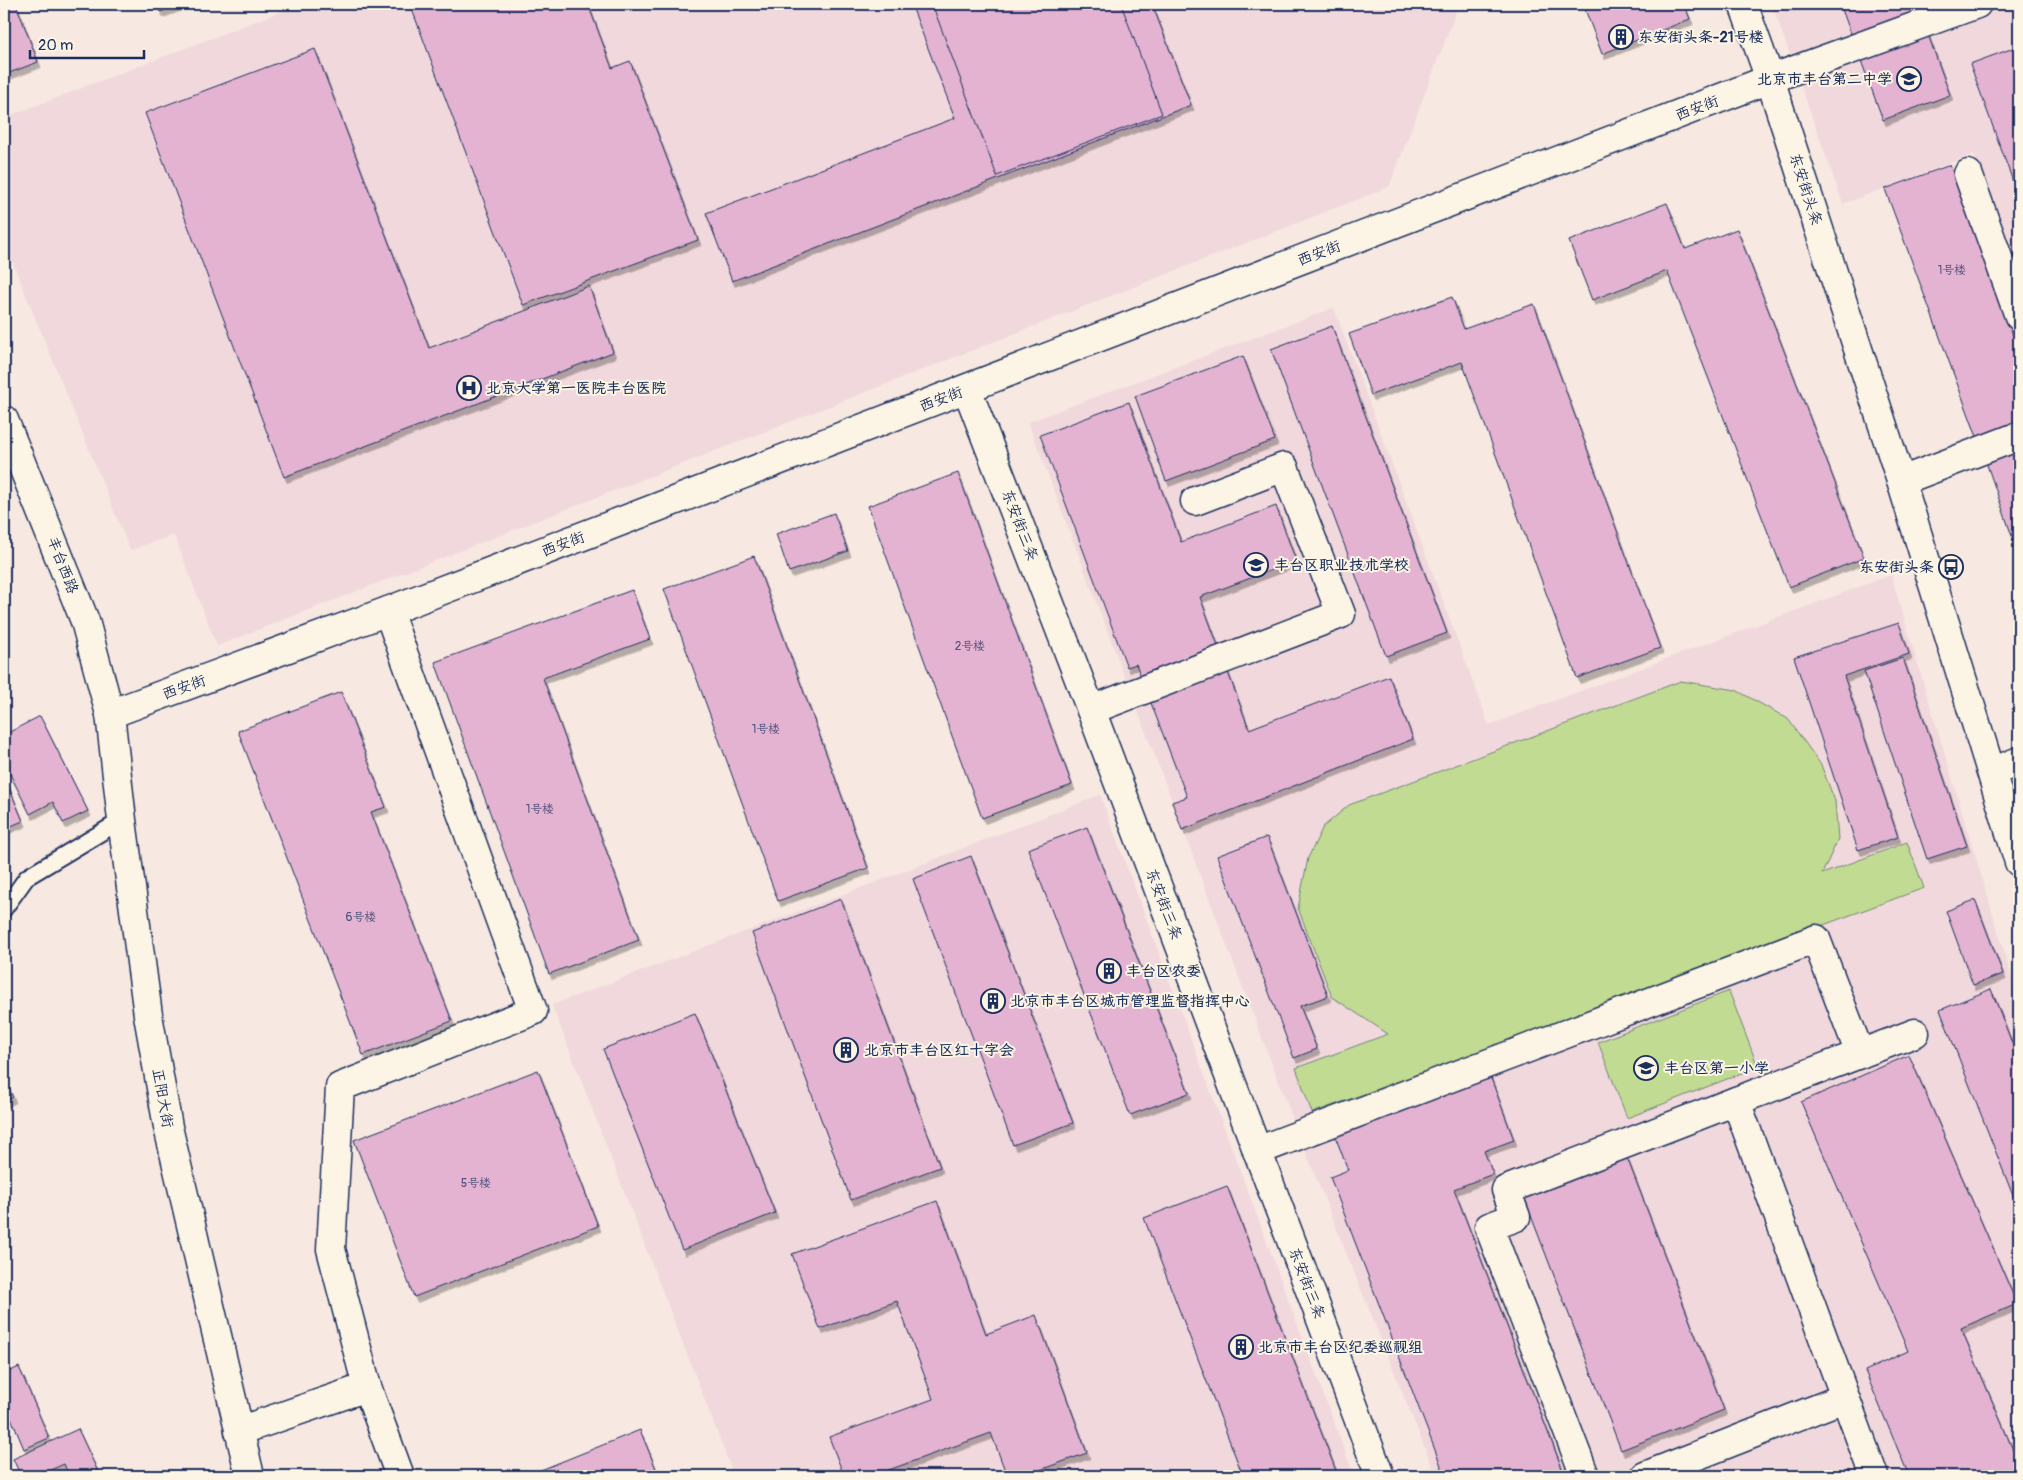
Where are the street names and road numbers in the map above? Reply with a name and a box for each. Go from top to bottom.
street label: 西安街 [1673,92,1722,125]
street label: 东安街头条 [1785,151,1826,228]
street label: 西安街 [1295,237,1344,270]
street label: 西安街 [917,383,966,416]
street label: 东安街三条 [997,487,1042,564]
street label: 西安街 [539,528,588,561]
street label: 丰台西路 [43,534,82,597]
street label: 西安街 [160,671,209,704]
street label: 东安街三条 [1141,866,1186,943]
street label: 正阳大街 [148,1067,177,1129]
street label: 东安街三条 [1284,1245,1329,1322]

